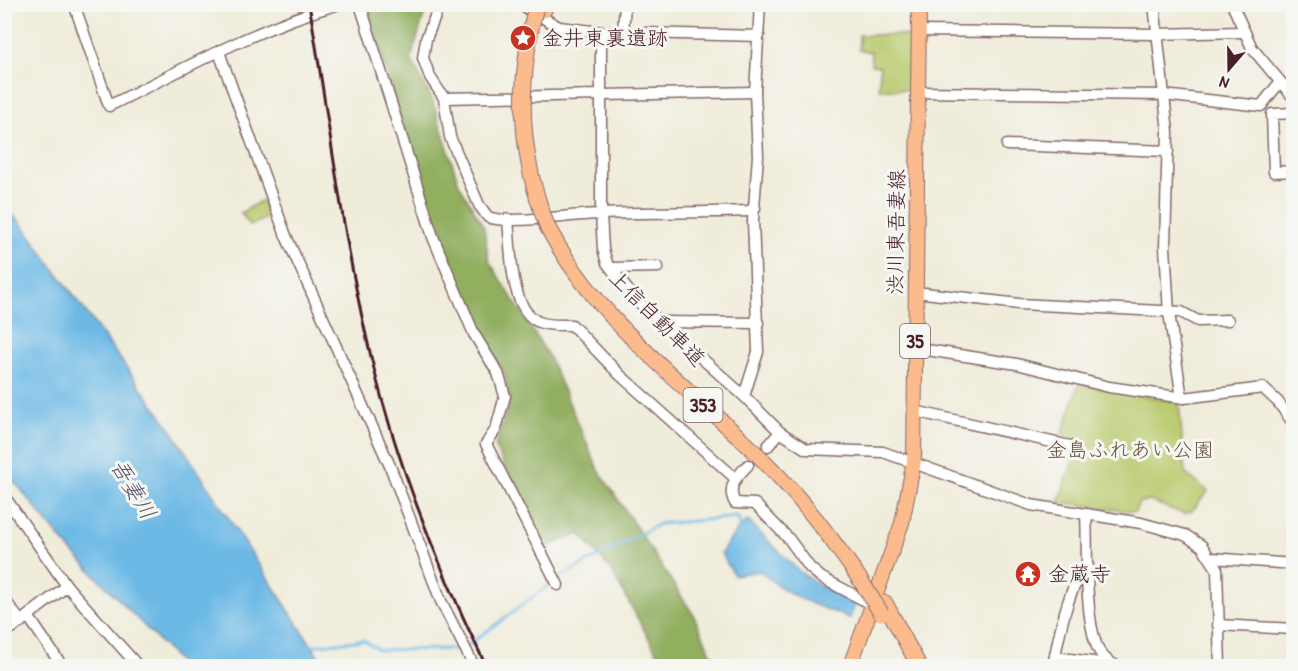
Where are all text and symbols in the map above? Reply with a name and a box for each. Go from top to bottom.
place icon: 金井東裏遺跡 [508,23,538,53]
place label: 金井東裏遺跡 [542,23,668,52]
north arrow [1199,39,1259,99]
text: N [1216,71,1232,95]
street label: 渋川東吾妻線 [880,169,911,295]
street label: 上信自動車道 [603,263,712,372]
road number: 35 [900,324,930,358]
road number: 353 [684,388,722,422]
park label: 金島ふれあい公園 [1046,435,1214,464]
water label: 吾妻川 [104,453,164,525]
temple icon: 金蔵寺 [1013,559,1043,589]
place label: 金蔵寺 [1048,559,1111,588]

